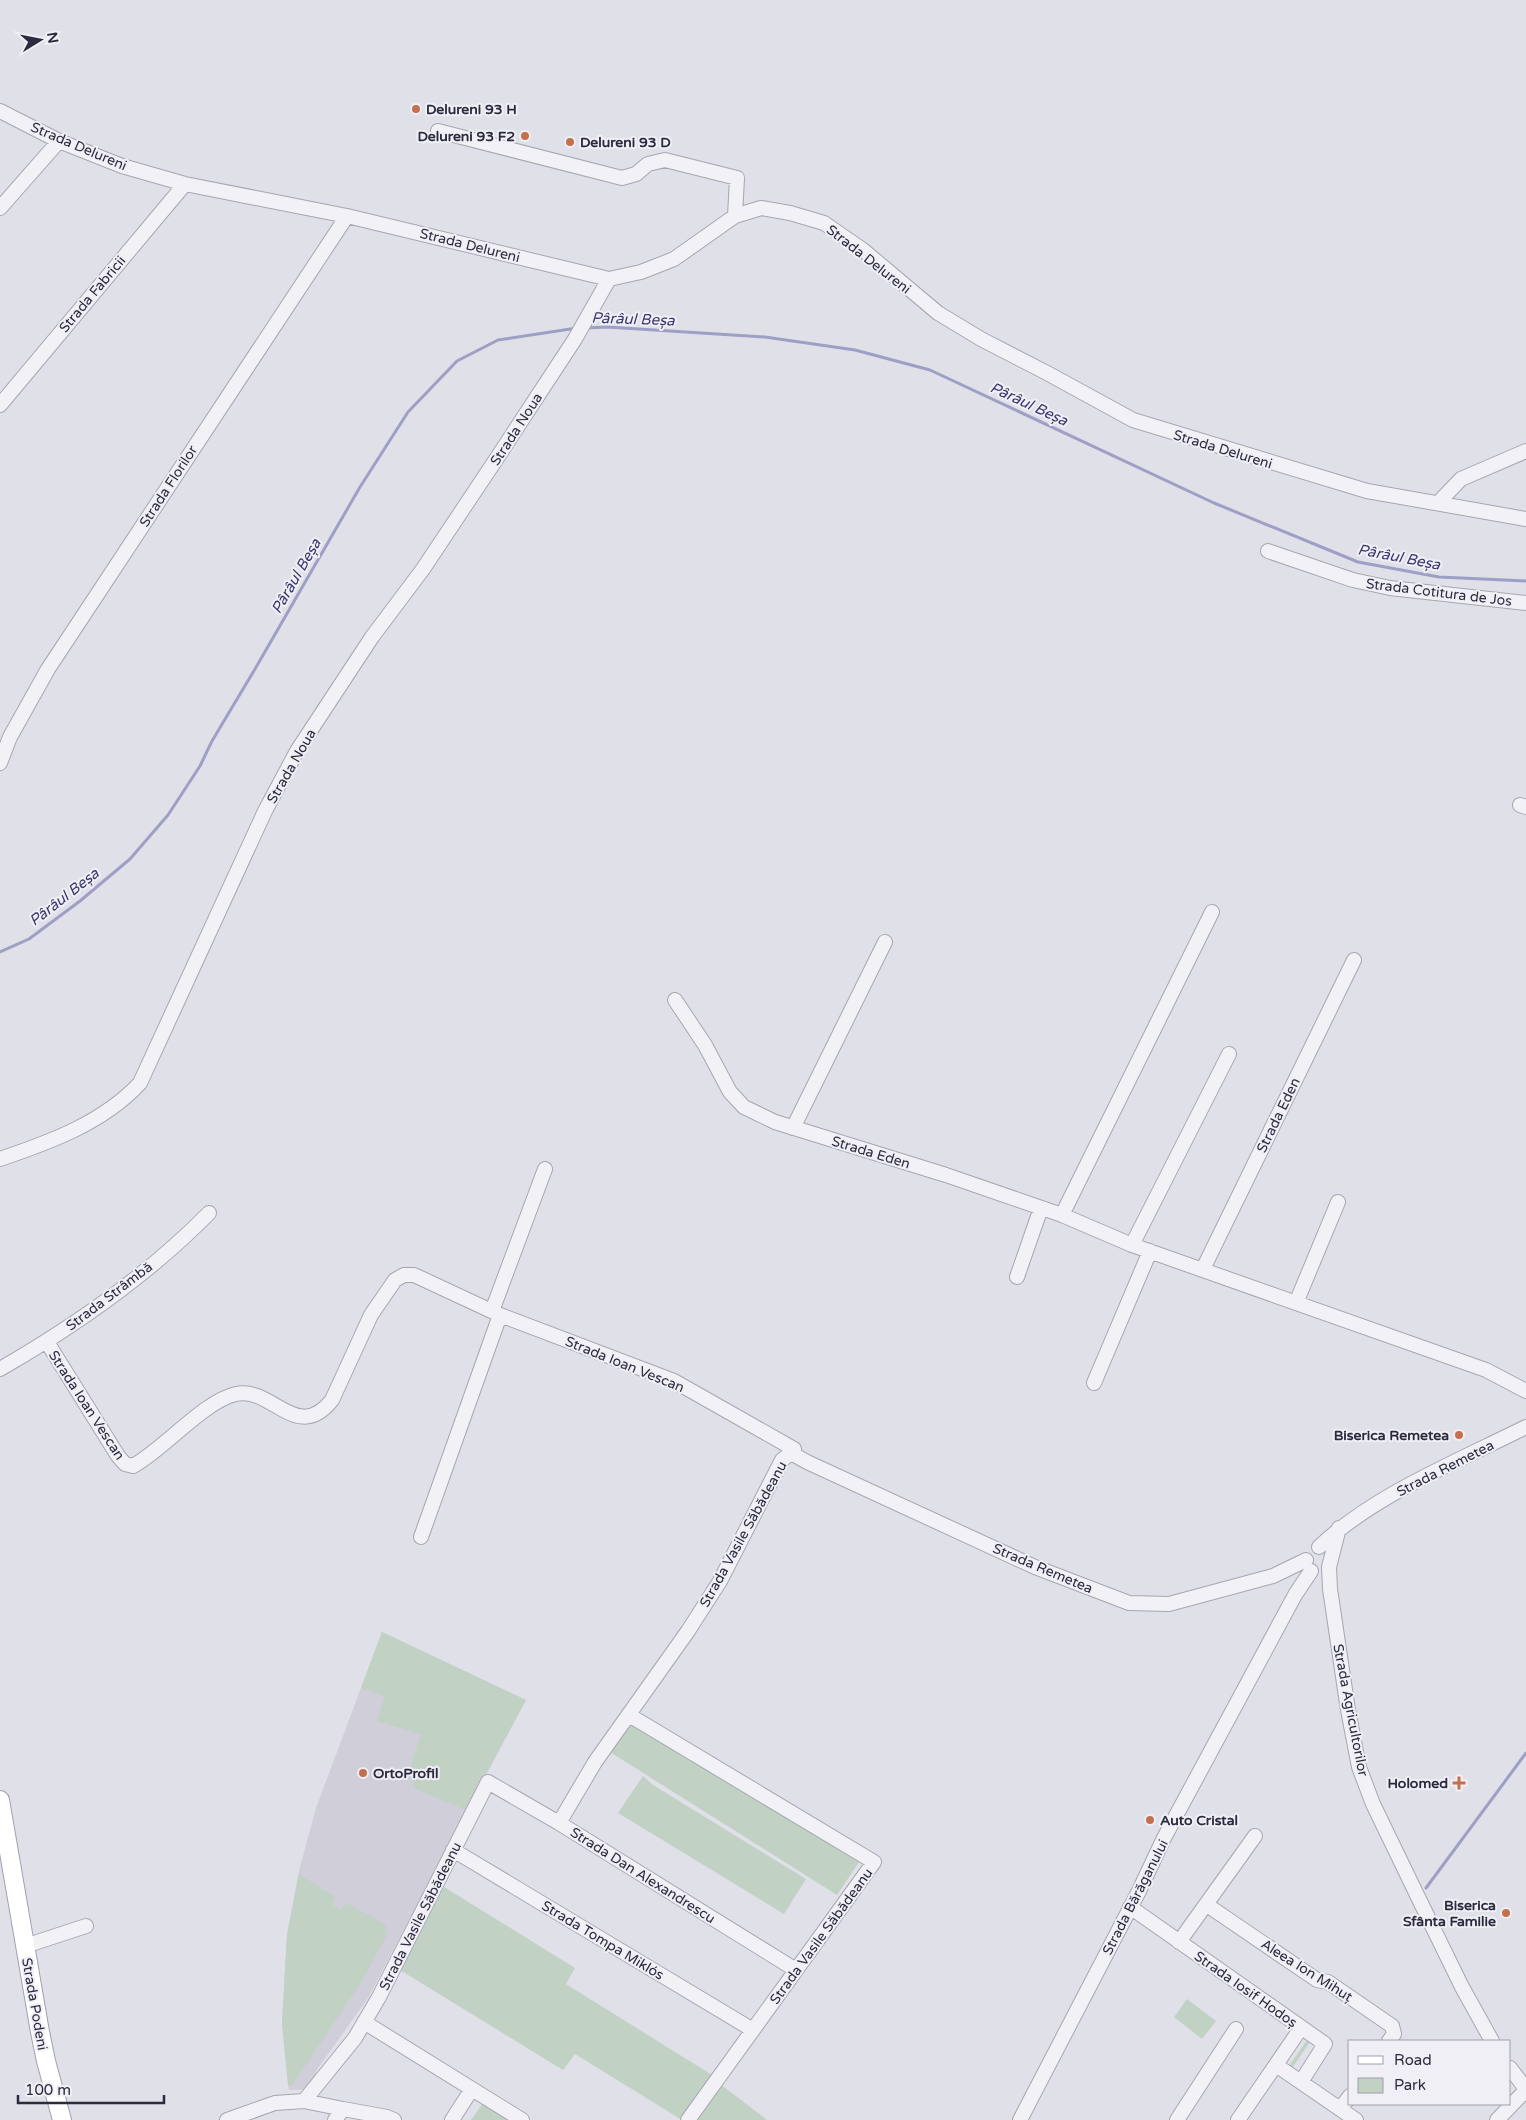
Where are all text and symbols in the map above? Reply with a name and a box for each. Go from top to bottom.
north arrow [15,15,65,65]
text: N [43,31,62,45]
place label: Delureni 93 H [426,101,517,118]
marker: Delureni 93 H [410,103,422,115]
street label: Strada Delureni [28,119,129,174]
place label: Delureni 93 F2 [418,128,515,145]
marker: Delureni 93 F2 [519,130,531,142]
place label: Delureni 93 D [580,134,671,151]
marker: Delureni 93 D [564,136,576,148]
street label: Strada Delureni [823,221,914,298]
street label: Strada Delureni [418,225,522,266]
street label: Strada Fabricii [55,253,129,336]
water label: Pârâul Beșa [591,309,676,329]
water label: Pârâul Beșa [987,378,1071,430]
street label: Strada Noua [487,390,546,469]
street label: Strada Delureni [1171,426,1274,473]
street label: Strada Florilor [136,442,201,530]
water label: Pârâul Beșa [267,535,325,617]
water label: Pârâul Beșa [1356,540,1442,574]
street label: Strada Cotitura de Jos [1365,575,1513,610]
street label: Strada Noua [263,726,320,807]
water label: Pârâul Beșa [26,864,103,930]
street label: Strada Eden [1253,1075,1304,1155]
street label: Strada Eden [830,1132,912,1172]
street label: Strada Strâmbă [63,1258,156,1334]
street label: Strada Ioan Vescan [563,1333,687,1396]
street label: Strada Ioan Vescan [45,1347,128,1463]
place label: Biserica Remetea [1334,1427,1449,1444]
marker: Biserica Remetea [1453,1429,1465,1441]
street label: Strada Remetea [1394,1437,1497,1500]
street label: Strada Vasile Săbădeanu [696,1458,791,1610]
street label: Strada Remetea [990,1540,1095,1597]
street label: Strada Agricultorilor [1329,1642,1372,1778]
place label: OrtoProfil [373,1765,438,1782]
marker: OrtoProfil [357,1767,369,1779]
place label: Holomed [1388,1775,1448,1792]
marker: Holomed [1452,1776,1466,1790]
place label: Auto Cristal [1160,1812,1238,1829]
marker: Auto Cristal [1144,1814,1156,1826]
street label: Strada Dan Alexandrescu [567,1824,718,1927]
street label: Strada Bărăganului [1099,1837,1172,1958]
street label: Strada Vasile Săbădeanu [376,1839,465,1993]
street label: Strada Vasile Săbădeanu [766,1865,877,2008]
street label: Strada Tompa Miklós [538,1897,667,1984]
place label: Biserica Sfânta Familie [1403,1897,1496,1930]
marker: Biserica Sfânta Familie [1500,1907,1512,1919]
street label: Aleea Ion Mihuț [1258,1935,1356,2006]
street label: Strada Iosif Hodoș [1191,1948,1301,2031]
street label: Strada Podeni [18,1956,51,2052]
legend [1348,2040,1511,2105]
text: Road [1394,2051,1432,2069]
scale bar [18,2072,164,2104]
text: Park [1394,2076,1426,2094]
text: 100 m [25,2081,71,2099]

